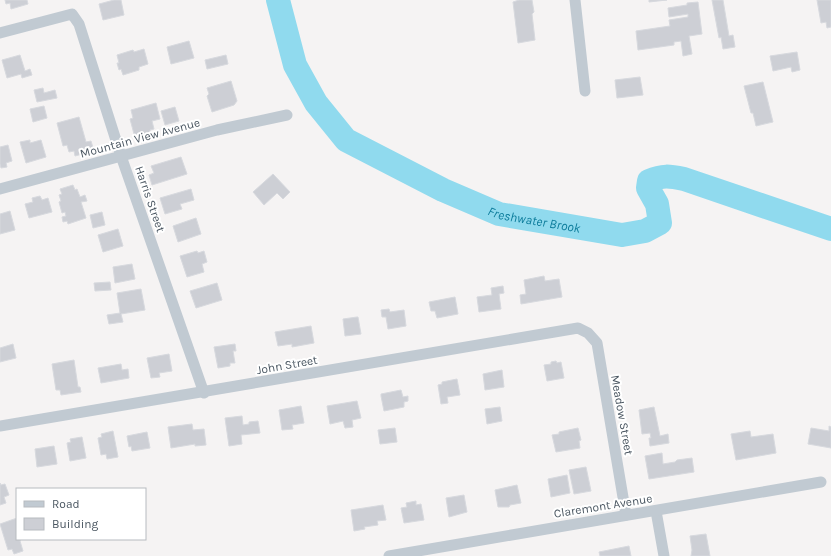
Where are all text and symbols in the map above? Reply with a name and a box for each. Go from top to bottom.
street label: Mountain View Avenue [79,115,201,161]
street label: Harris Street [132,164,168,234]
water label: Freshwater Brook [486,203,582,236]
street label: John Street [255,353,319,377]
street label: Meadow Street [608,374,636,457]
legend [16,488,146,540]
street label: Claremont Avenue [553,491,653,521]
text: Road [52,497,80,511]
text: Building [52,517,99,531]

